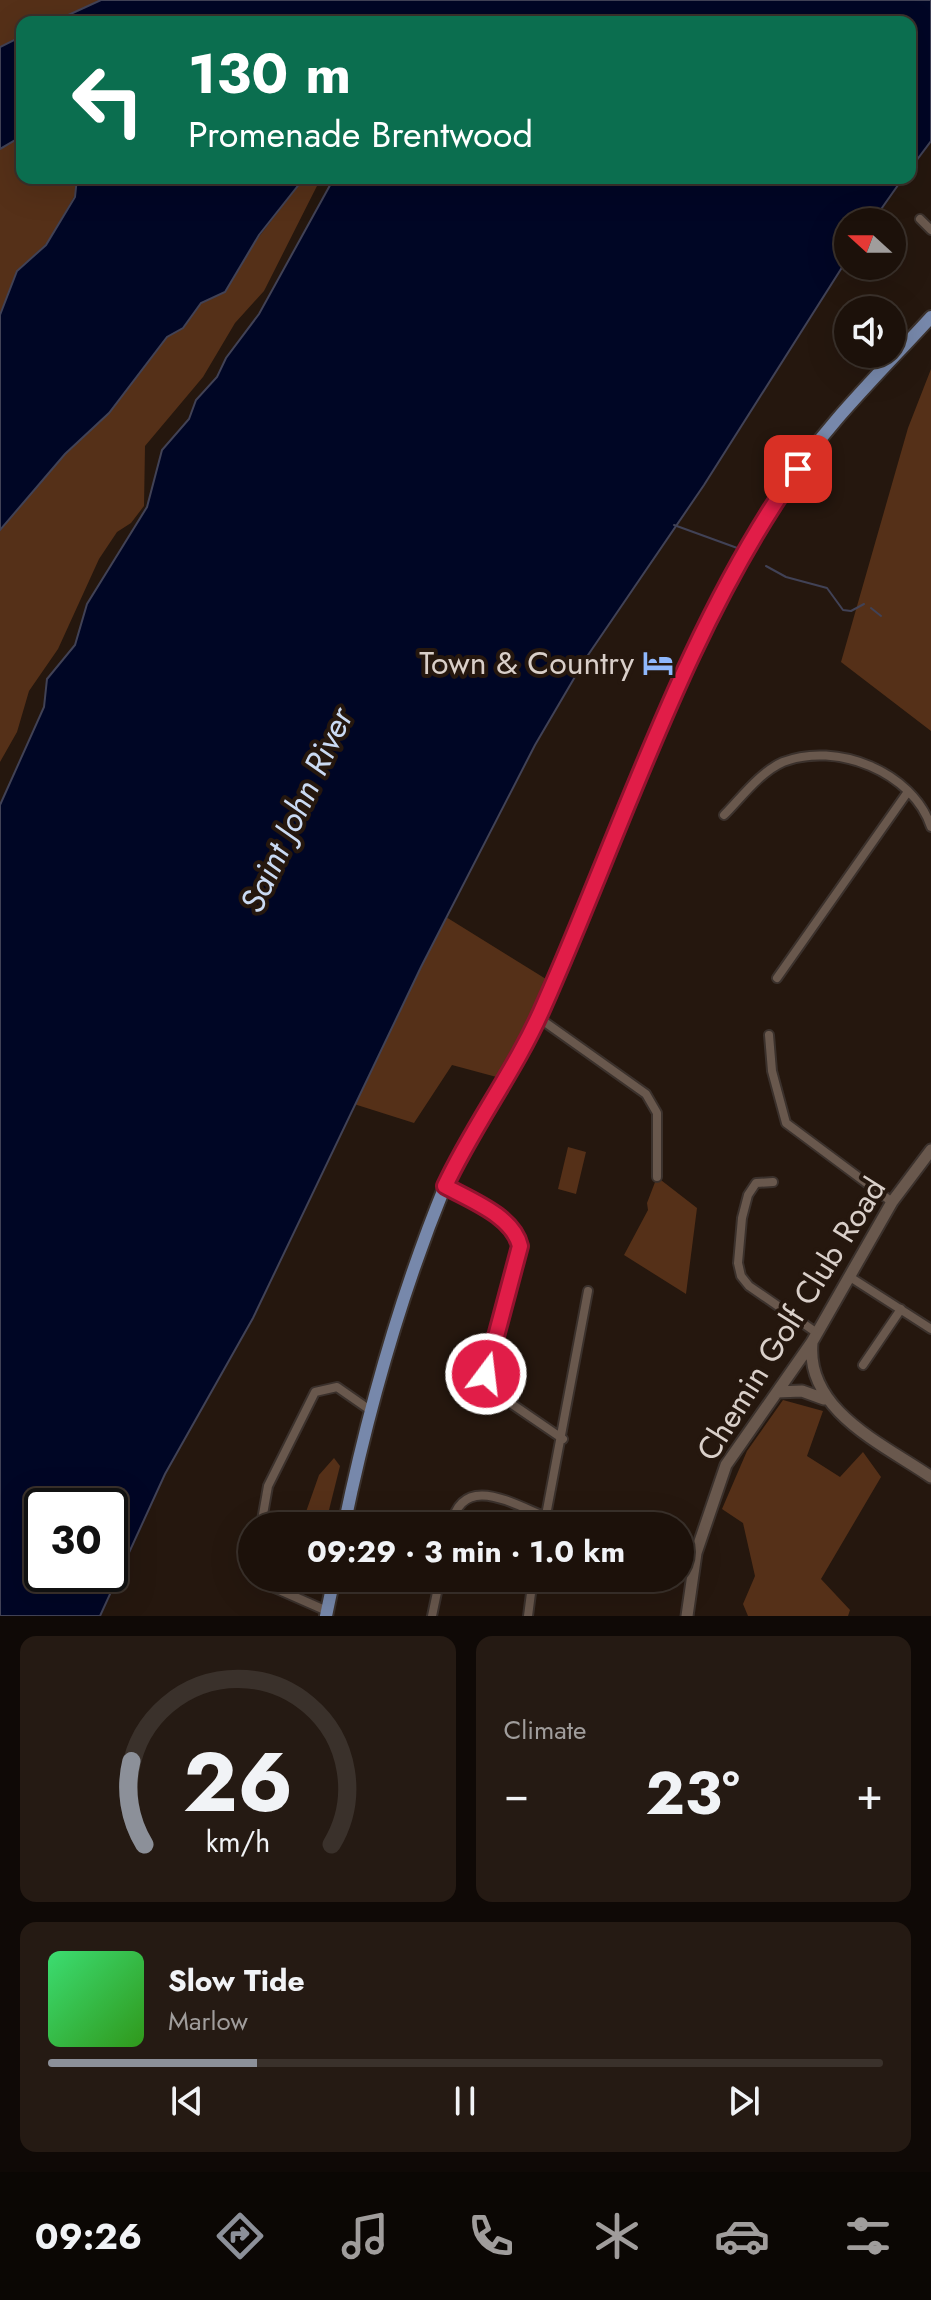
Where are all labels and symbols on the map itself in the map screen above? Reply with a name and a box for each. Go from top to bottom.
north arrow [834,208,906,280]
pin [764,435,832,503]
place label: Town & Country [419,640,635,686]
hotel icon: Town & Country [641,646,675,680]
water label: Saint John River [228,698,366,921]
street label: Chemin Golf Club Road [685,1168,897,1470]
position arrow [444,1332,528,1416]
speed limit sign: 30 [24,1488,128,1592]

